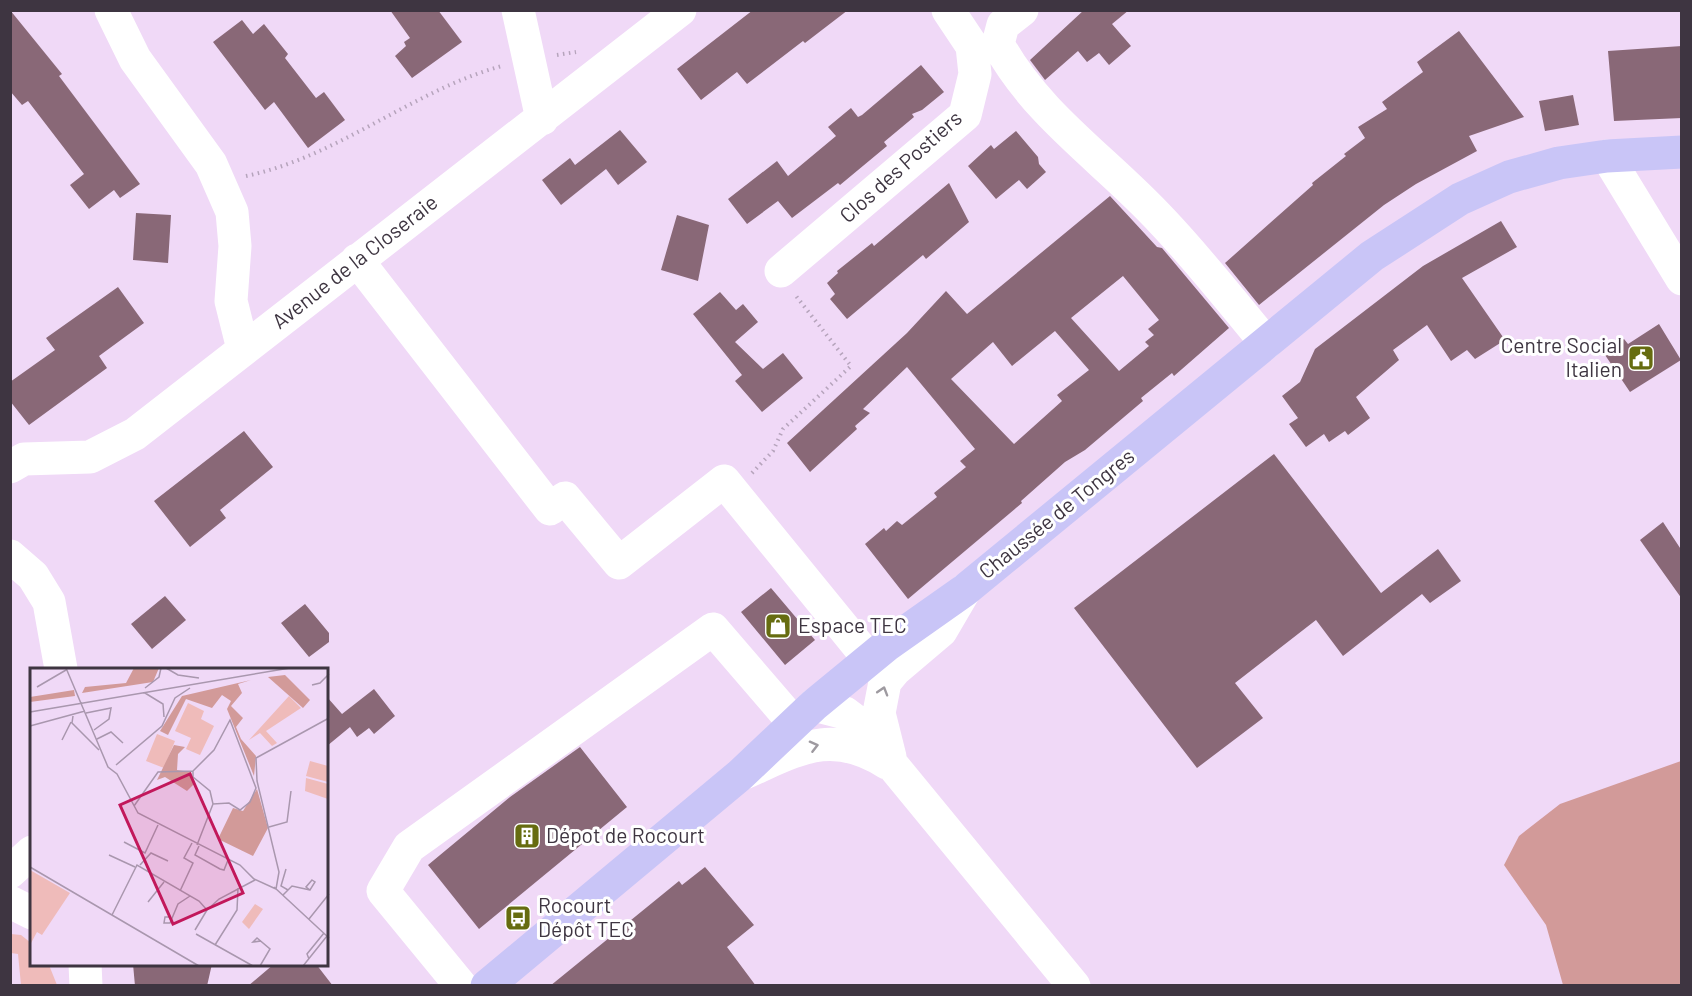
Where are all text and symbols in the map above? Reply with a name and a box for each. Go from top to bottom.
street label: Clos des Postiers [834,105,966,227]
street label: Avenue de la Closeraie [266,189,442,333]
place label: Centre Social Italien [1501,332,1622,381]
public building icon: Centre Social Italien [1626,343,1656,373]
street label: Chaussée de Tongres [973,443,1139,583]
shop icon: Espace TEC [763,611,793,641]
place label: Espace TEC [798,612,907,637]
inset map [30,668,328,966]
one-way arrow [876,686,888,697]
one-way arrow [809,740,819,753]
building icon: Dépot de Rocourt [512,821,542,851]
place label: Dépot de Rocourt [546,822,705,847]
place label: Rocourt Dépôt TEC [538,892,634,941]
bus stop icon: Rocourt Dépôt TEC [503,903,533,933]

